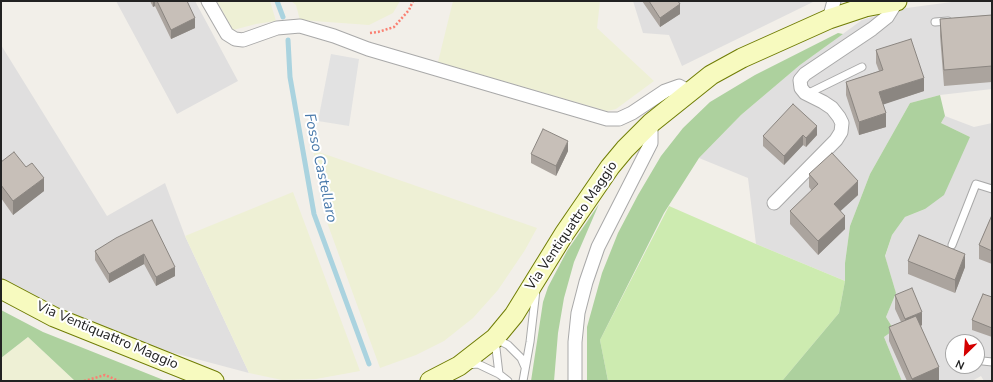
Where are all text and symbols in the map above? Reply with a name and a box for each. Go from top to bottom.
water label: Fosso Castellaro [300,112,340,224]
street label: Via Ventiquattro Maggio [522,158,622,294]
street label: Via Ventiquattro Maggio [34,298,180,374]
north arrow [945,334,985,374]
text: N [953,356,967,373]

